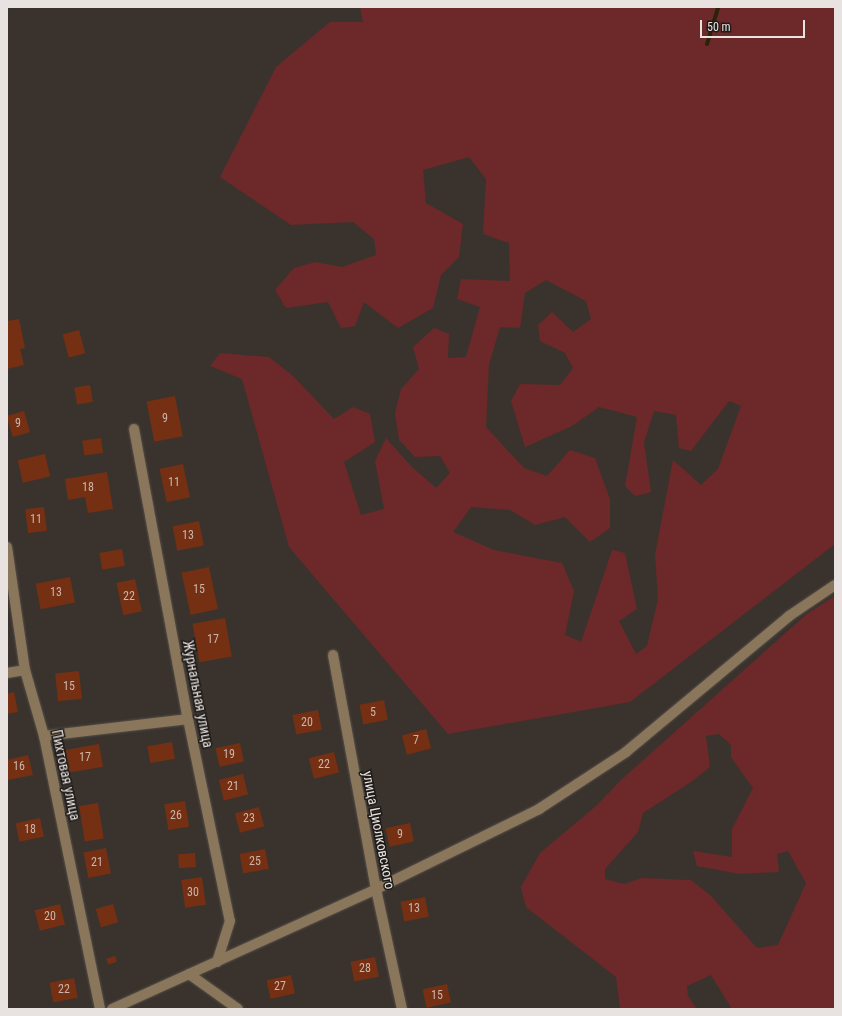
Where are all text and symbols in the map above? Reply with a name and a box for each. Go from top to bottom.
scale bar [702,12,807,38]
text: 50 m [707,20,731,34]
house number: 9 [162,412,168,426]
house number: 9 [15,417,21,431]
house number: 11 [168,476,180,490]
house number: 18 [82,481,94,495]
house number: 11 [30,513,42,527]
house number: 13 [182,529,194,543]
house number: 15 [193,583,205,597]
house number: 13 [50,586,62,600]
house number: 22 [123,590,135,604]
house number: 17 [207,633,219,647]
street label: Журнальная улица [179,639,217,749]
house number: 15 [63,680,75,694]
house number: 5 [370,706,376,720]
house number: 20 [301,716,313,730]
street label: Пихтовая улица [48,728,84,822]
house number: 7 [413,734,419,748]
house number: 19 [223,748,235,762]
house number: 17 [79,751,91,765]
house number: 22 [318,758,330,772]
house number: 16 [13,760,25,774]
street label: улица Циолковского [359,769,399,891]
house number: 21 [227,780,239,794]
house number: 26 [170,809,182,823]
house number: 23 [243,812,255,826]
house number: 18 [24,823,36,837]
house number: 9 [397,828,403,842]
house number: 25 [249,855,261,869]
house number: 21 [91,856,103,870]
house number: 30 [187,886,199,900]
house number: 13 [408,902,420,916]
house number: 20 [44,910,56,924]
house number: 28 [359,962,371,976]
house number: 27 [274,980,286,994]
house number: 22 [58,983,70,997]
house number: 15 [431,989,443,1003]

